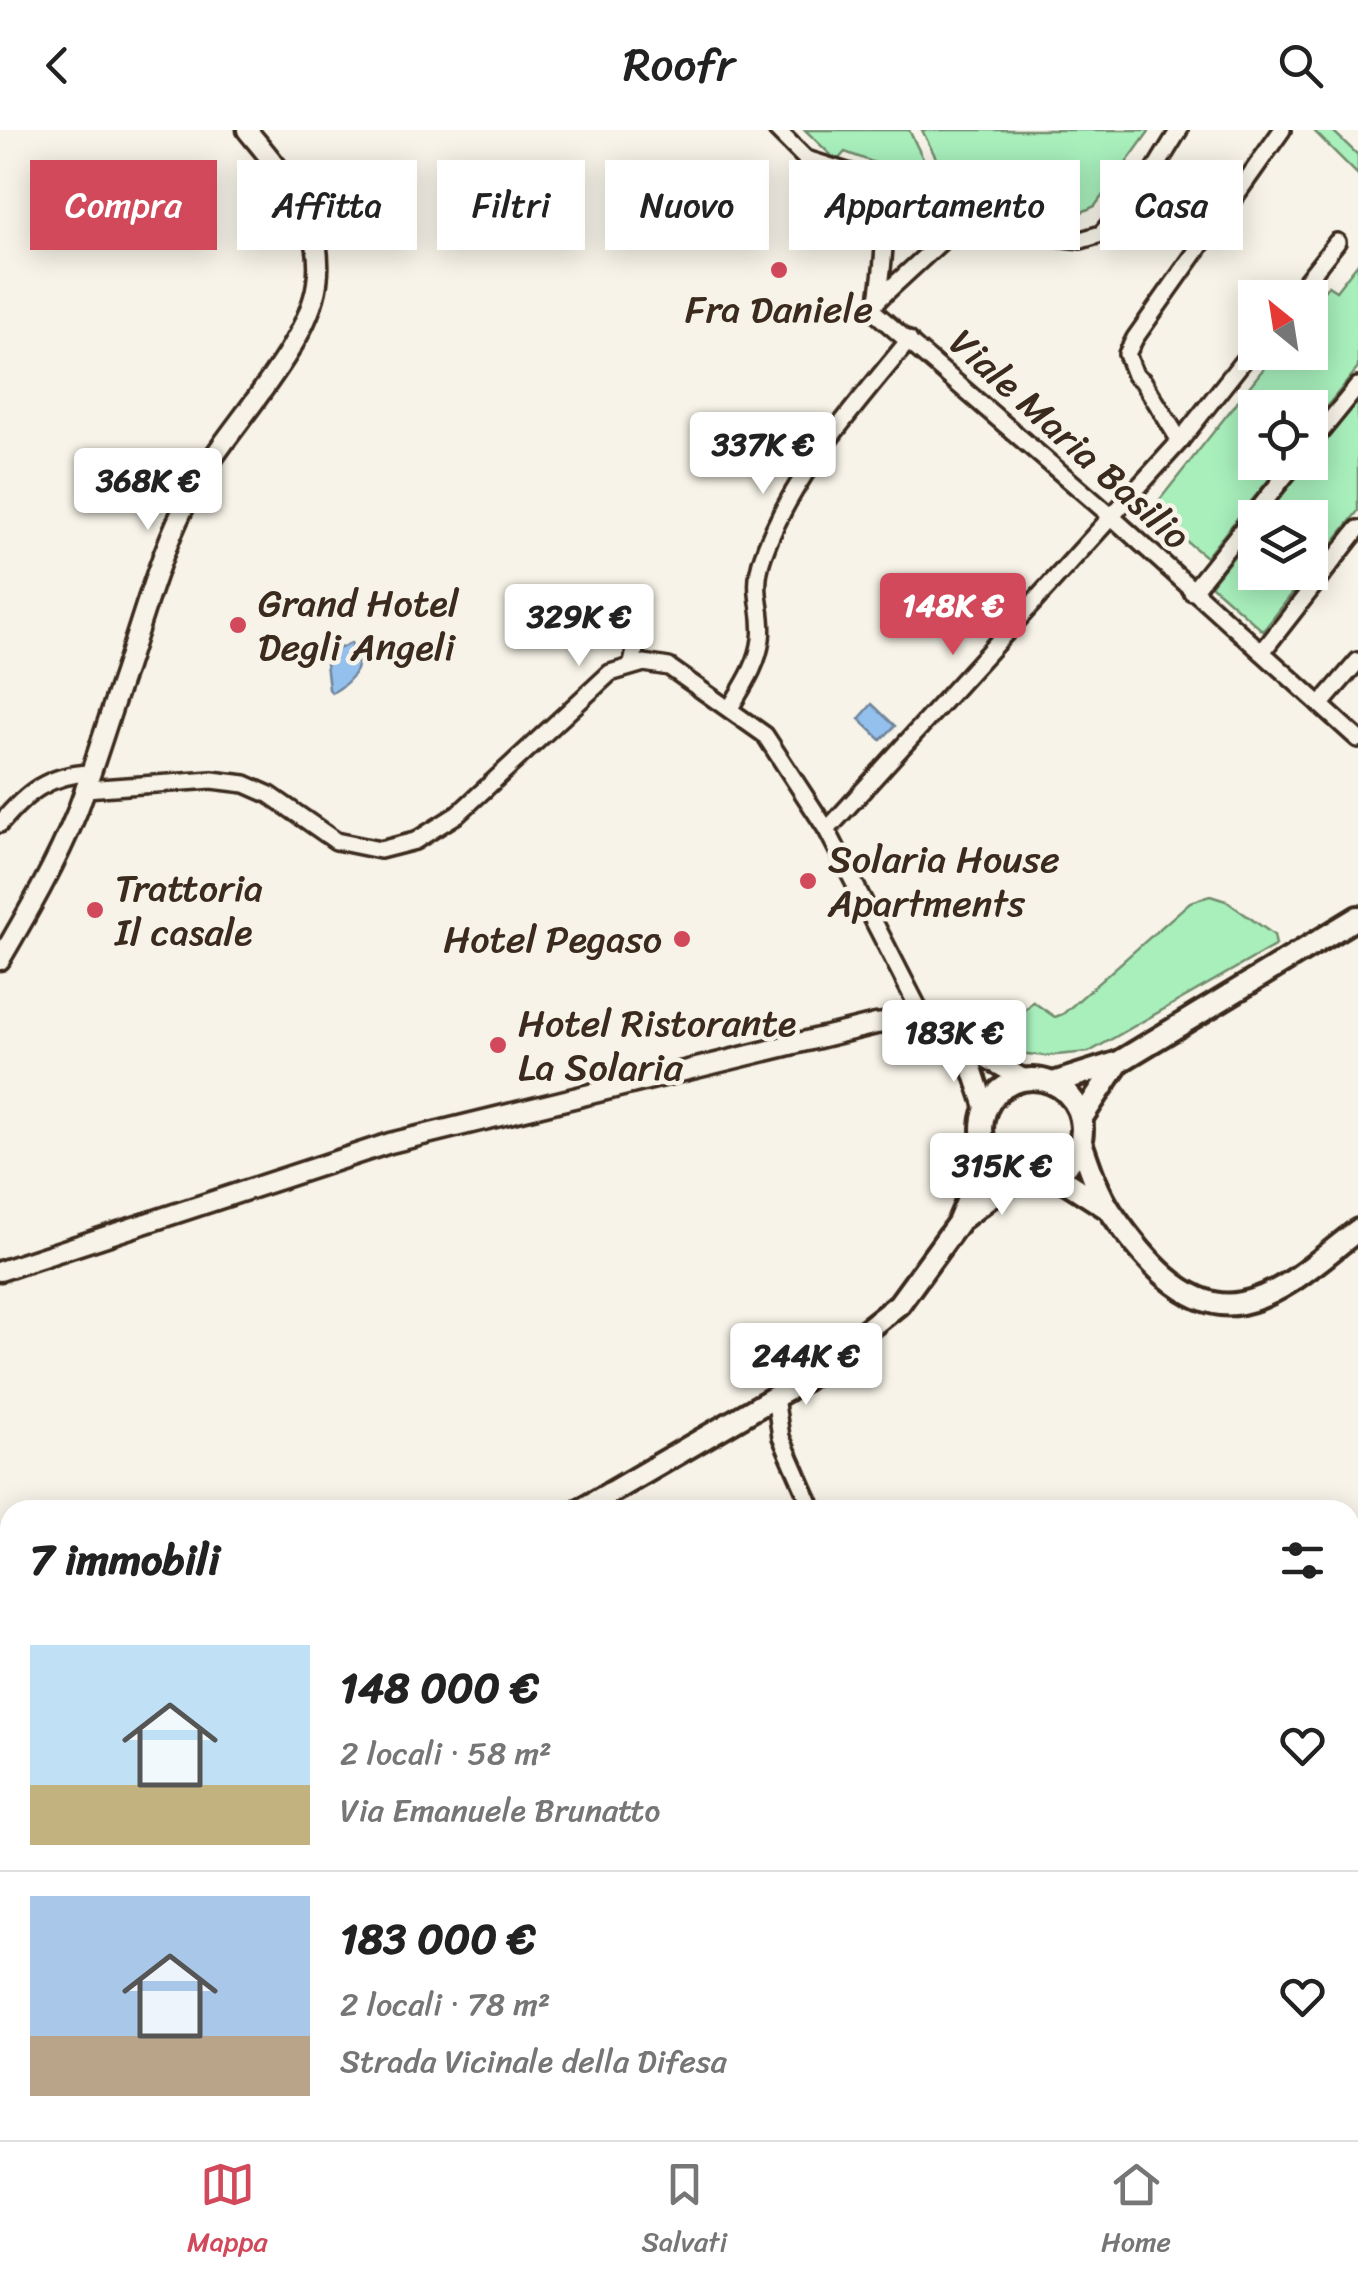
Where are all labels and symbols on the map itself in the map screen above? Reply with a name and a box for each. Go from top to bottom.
marker: Fra Daniele [768,259,790,281]
place label: Fra Daniele [685,276,873,343]
north arrow [1238,280,1328,370]
street label: Viale Maria Basilio [933,311,1206,567]
pin: 337K € [682,412,844,497]
pin: 368K € [67,448,229,533]
place label: Grand Hotel Degli Angeli [258,570,460,681]
pin: 148K € [872,573,1034,658]
pin: 329K € [498,584,660,669]
marker: Grand Hotel Degli Angeli [227,614,249,636]
place label: Solaria House Apartments [827,826,1060,937]
place label: Trattoria Il casale [114,855,263,966]
marker: Solaria House Apartments [797,870,819,892]
marker: Trattoria Il casale [84,899,106,921]
place label: Hotel Pegaso [443,906,662,973]
marker: Hotel Pegaso [671,928,693,950]
place label: Hotel Ristorante La Solaria [518,990,796,1101]
pin: 183K € [873,1000,1035,1085]
marker: Hotel Ristorante La Solaria [487,1034,509,1056]
pin: 315K € [921,1133,1083,1218]
pin: 244K € [725,1323,887,1408]

